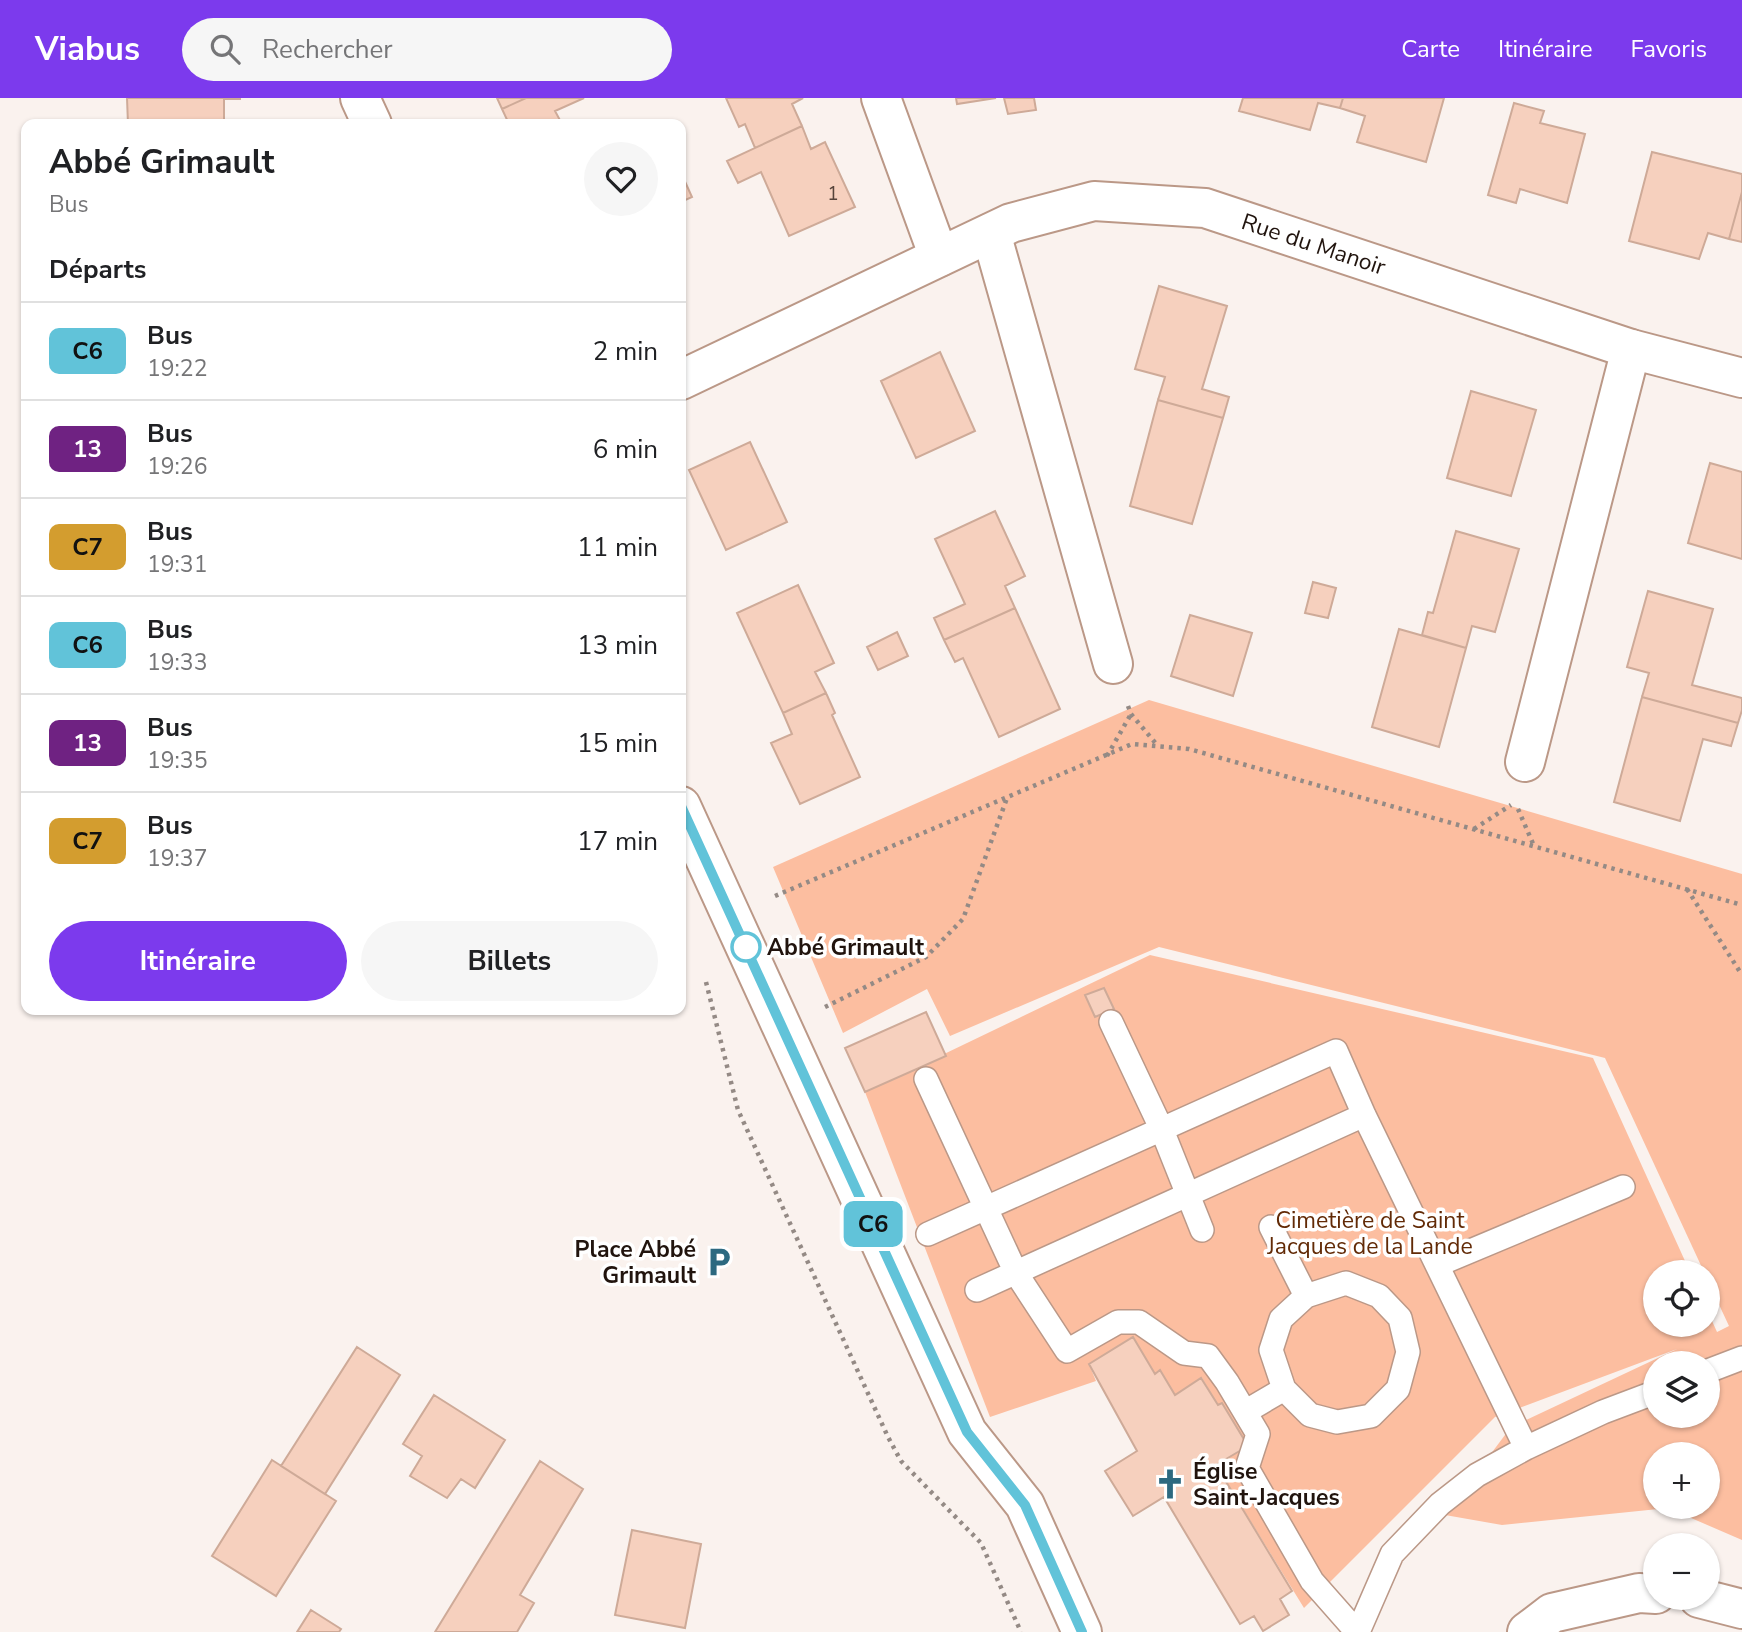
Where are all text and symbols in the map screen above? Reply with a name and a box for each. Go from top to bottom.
search box [182,18,672,81]
text: Viabus [35,27,140,72]
icon: search [206,30,244,68]
text: Rechercher [262,32,393,67]
text: Carte [1401,33,1460,65]
text: Itinéraire [1498,33,1592,65]
text: Favoris [1630,33,1707,65]
text: Abbé Grimault [49,140,274,185]
button: heart [584,142,658,216]
house number: 1 [827,181,839,207]
text: Bus [49,189,89,220]
street label: Rue du Manoir [1237,206,1390,283]
text: Départs [49,252,146,287]
text: Bus [147,318,193,353]
text: 2 min [593,334,658,369]
text: C6 [72,335,103,367]
text: 19:22 [147,353,207,384]
text: Bus [147,416,193,451]
text: 6 min [593,432,658,467]
text: 13 [73,433,102,465]
text: 19:26 [147,451,207,482]
text: Bus [147,514,193,549]
text: 11 min [577,530,658,565]
text: C7 [72,531,103,563]
text: 19:31 [147,549,207,580]
text: Bus [147,612,193,647]
text: 13 min [577,628,658,663]
text: C6 [72,629,103,661]
text: 19:33 [147,647,207,678]
text: Bus [147,710,193,745]
text: 15 min [577,726,658,761]
text: 13 [73,727,102,759]
text: 19:35 [147,745,207,776]
text: Bus [147,808,193,843]
text: 17 min [577,824,658,859]
text: C7 [72,825,103,857]
text: 19:37 [147,843,207,874]
button: Itinéraire [49,921,347,1001]
button: Billets [361,921,658,1001]
marker: Abbé Grimault [731,932,761,962]
place label: Abbé Grimault [767,932,924,963]
line badge: C6 [842,1201,904,1247]
park label: Cimetière de Saint Jacques de la Lande [1266,1205,1473,1262]
text: C6 [858,1208,888,1240]
place label: Place Abbé Grimault [575,1234,696,1291]
parking icon: Place Abbé Grimault [702,1245,736,1279]
map controls [1643,1260,1720,1610]
button: locate [1643,1260,1720,1337]
button: layers [1643,1351,1720,1428]
button: + [1643,1442,1720,1519]
place label: Église Saint-Jacques [1193,1456,1340,1513]
church icon: Église Saint-Jacques [1153,1467,1187,1501]
button: − [1643,1533,1720,1610]

